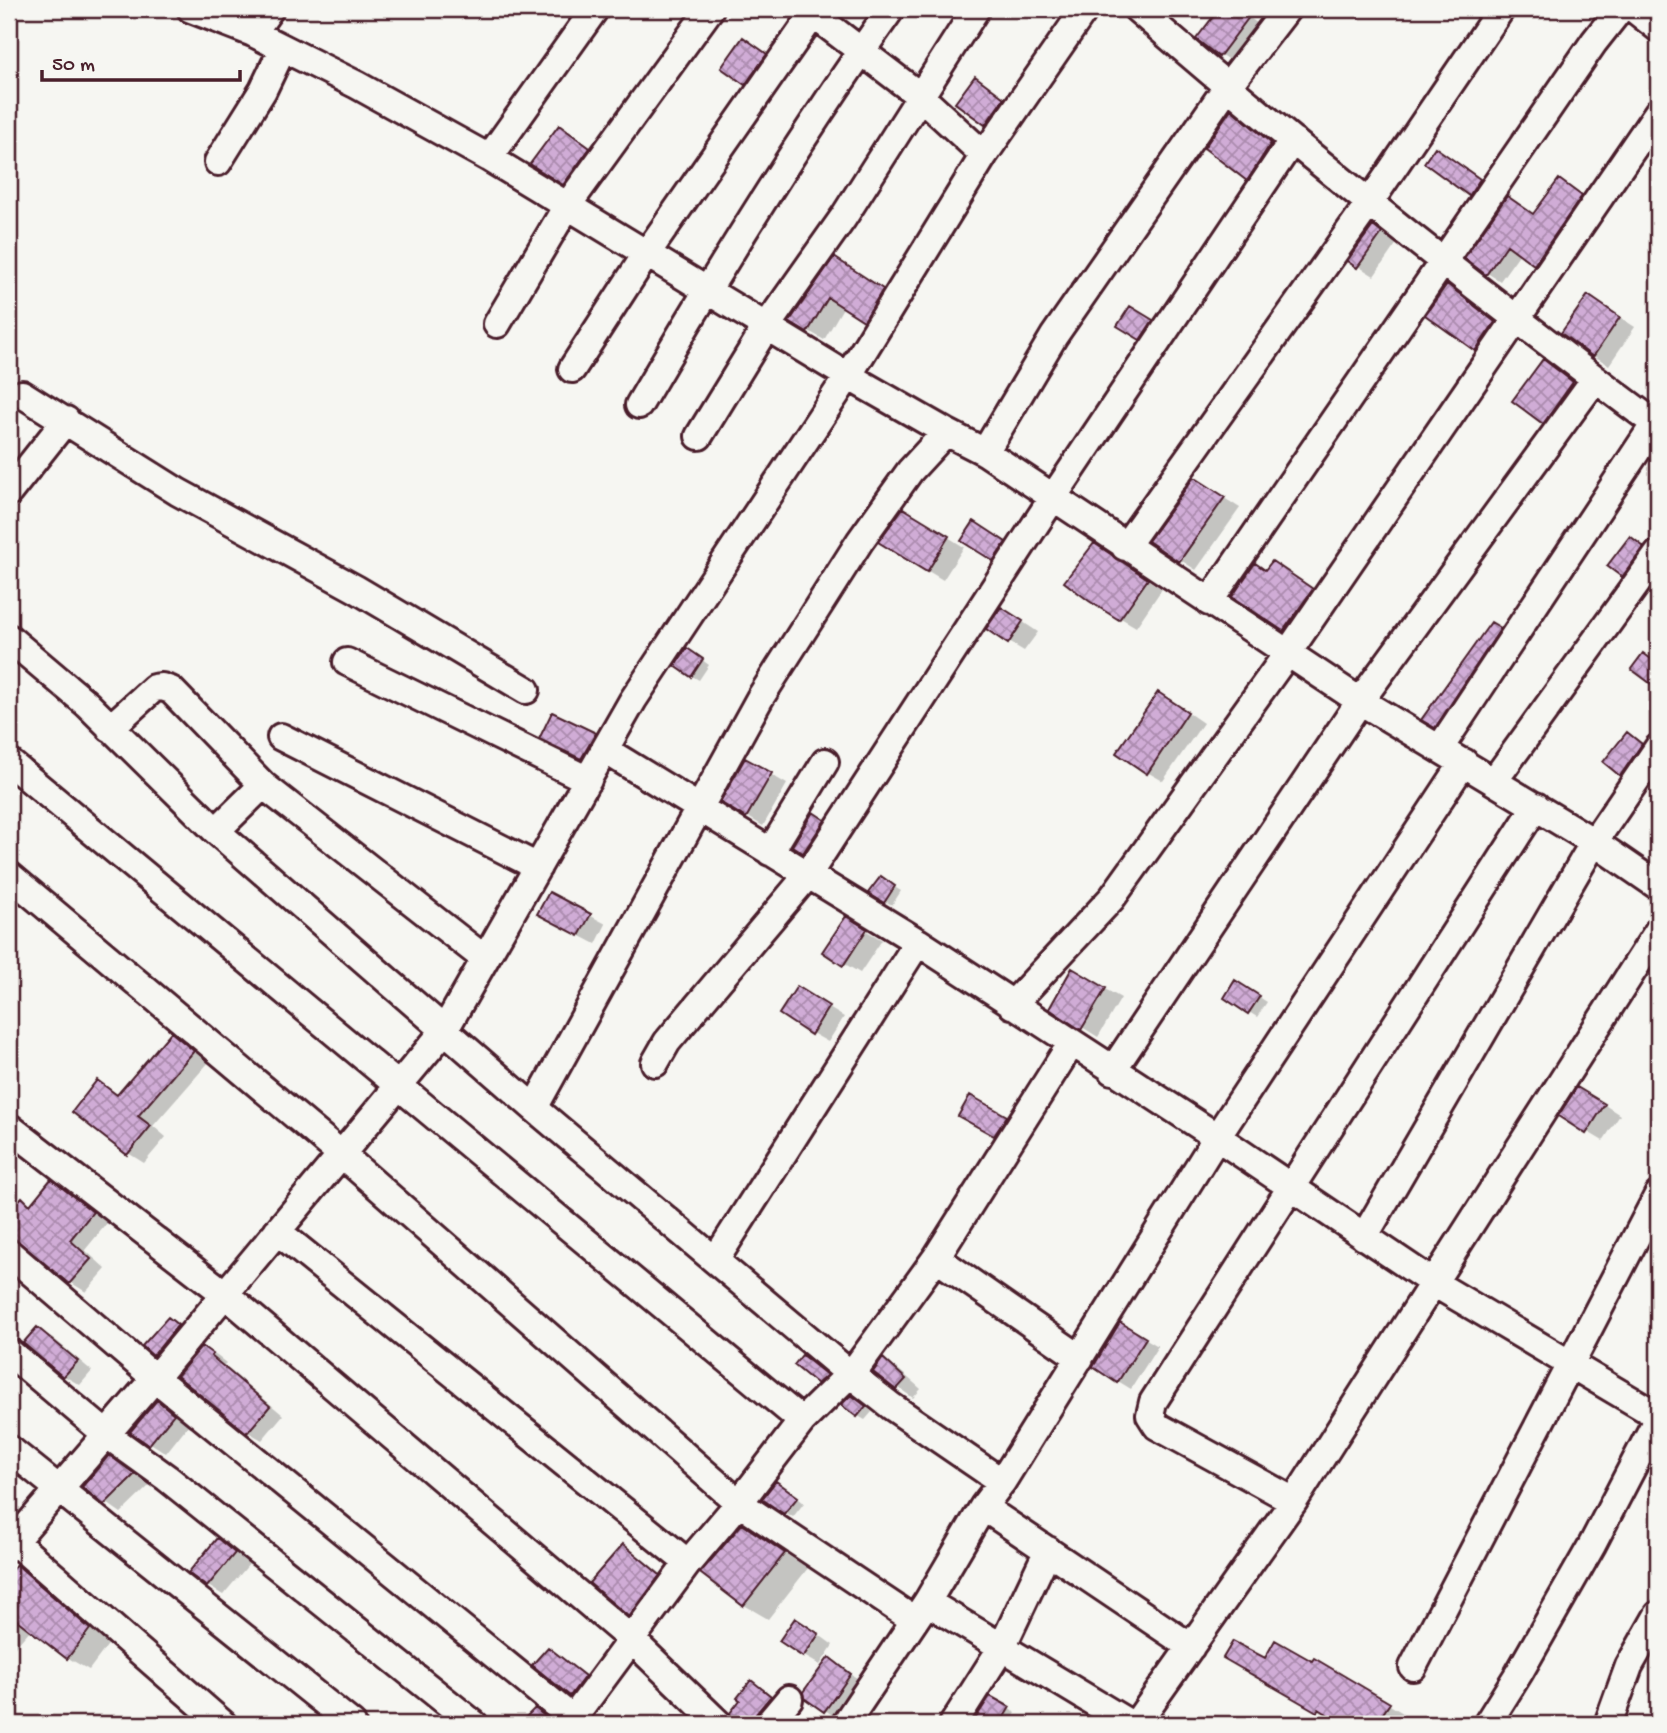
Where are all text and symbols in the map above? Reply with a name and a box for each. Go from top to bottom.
scale bar [42,38,240,82]
text: 50 m [52,54,95,79]

